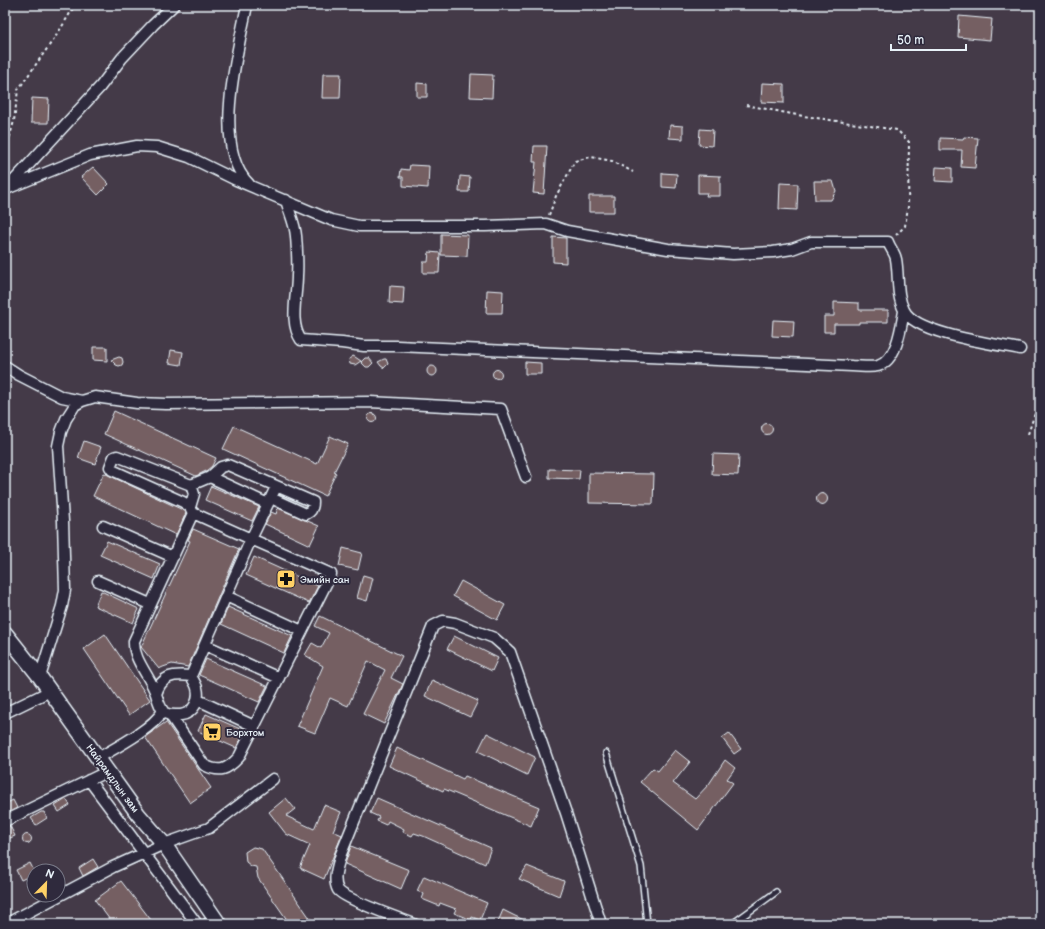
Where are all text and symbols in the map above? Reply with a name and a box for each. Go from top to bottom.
scale bar [891,26,966,52]
text: 50 m [897,33,924,48]
pharmacy icon: Эмийн сан [275,568,297,590]
place label: Эмийн сан [300,574,350,586]
supermarket icon: Борхтом [201,721,223,743]
place label: Борхтом [226,727,264,739]
street label: Найрамдлын зам [83,742,141,815]
north arrow [26,863,66,903]
text: N [43,867,56,882]

